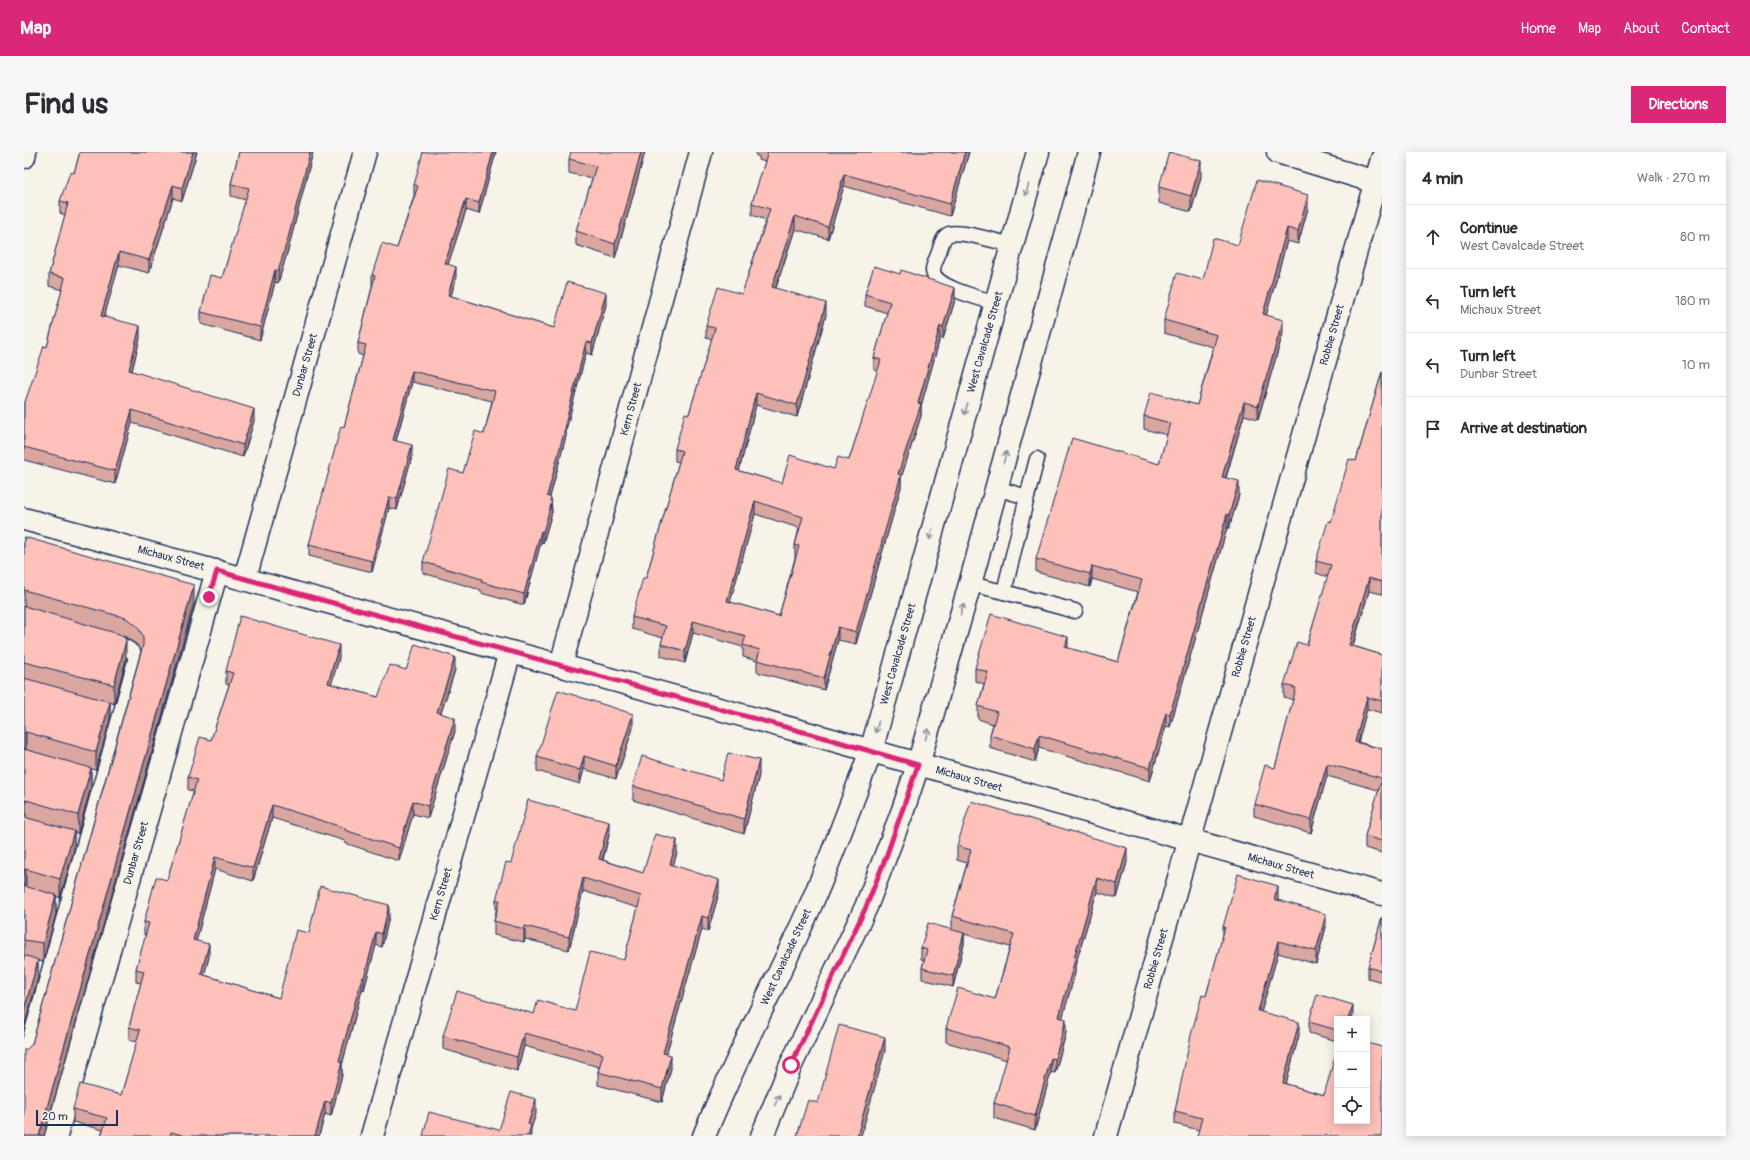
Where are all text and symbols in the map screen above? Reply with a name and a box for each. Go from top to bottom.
text: Map [20,16,51,40]
text: Home [1521,20,1556,37]
text: Map [1578,20,1601,37]
text: About [1623,20,1659,37]
text: Contact [1681,20,1730,37]
button: Directions [1631,86,1726,123]
text: Find us [24,87,108,122]
text: 4 min [1422,168,1463,189]
text: Walk · 270 m [1637,170,1710,186]
one-way arrow [1023,183,1031,196]
text: Continue [1460,219,1518,238]
icon: ahead [1422,226,1444,248]
text: 80 m [1680,229,1710,245]
text: West Cavalcade Street [1460,238,1584,254]
text: Turn left [1460,283,1516,302]
street label: West Cavalcade Street [964,289,1006,394]
icon: left [1422,290,1444,312]
text: 180 m [1675,293,1710,309]
text: Michaux Street [1460,302,1541,318]
street label: Robbie Street [1317,303,1347,367]
street label: Dunbar Street [290,331,320,398]
text: Turn left [1460,347,1516,366]
icon: left [1422,354,1444,376]
text: 10 m [1682,357,1710,373]
text: Dunbar Street [1460,366,1537,382]
street label: Kern Street [618,380,644,437]
one-way arrow [962,402,969,415]
icon: arrive [1422,418,1444,440]
text: Arrive at destination [1460,419,1587,438]
one-way arrow [1002,451,1009,464]
one-way arrow [927,528,934,541]
street label: Michaux Street [136,543,206,573]
route end [200,588,218,606]
street label: West Cavalcade Street [877,601,919,706]
one-way arrow [959,603,966,616]
street label: Robbie Street [1229,615,1259,679]
one-way arrow [873,720,881,733]
one-way arrow [924,728,931,741]
street label: Michaux Street [934,763,1004,795]
street label: Dunbar Street [121,819,151,886]
street label: Michaux Street [1246,850,1316,882]
street label: Kern Street [427,866,455,922]
street label: West Cavalcade Street [758,906,814,1007]
street label: Robbie Street [1141,927,1171,991]
map controls [1334,1016,1370,1124]
button: + [1334,1016,1370,1052]
button: − [1334,1052,1370,1088]
route start [782,1056,800,1074]
button: locate [1334,1088,1370,1124]
one-way arrow [774,1094,781,1106]
scale bar [36,1108,118,1127]
text: 20 m [42,1110,68,1123]

